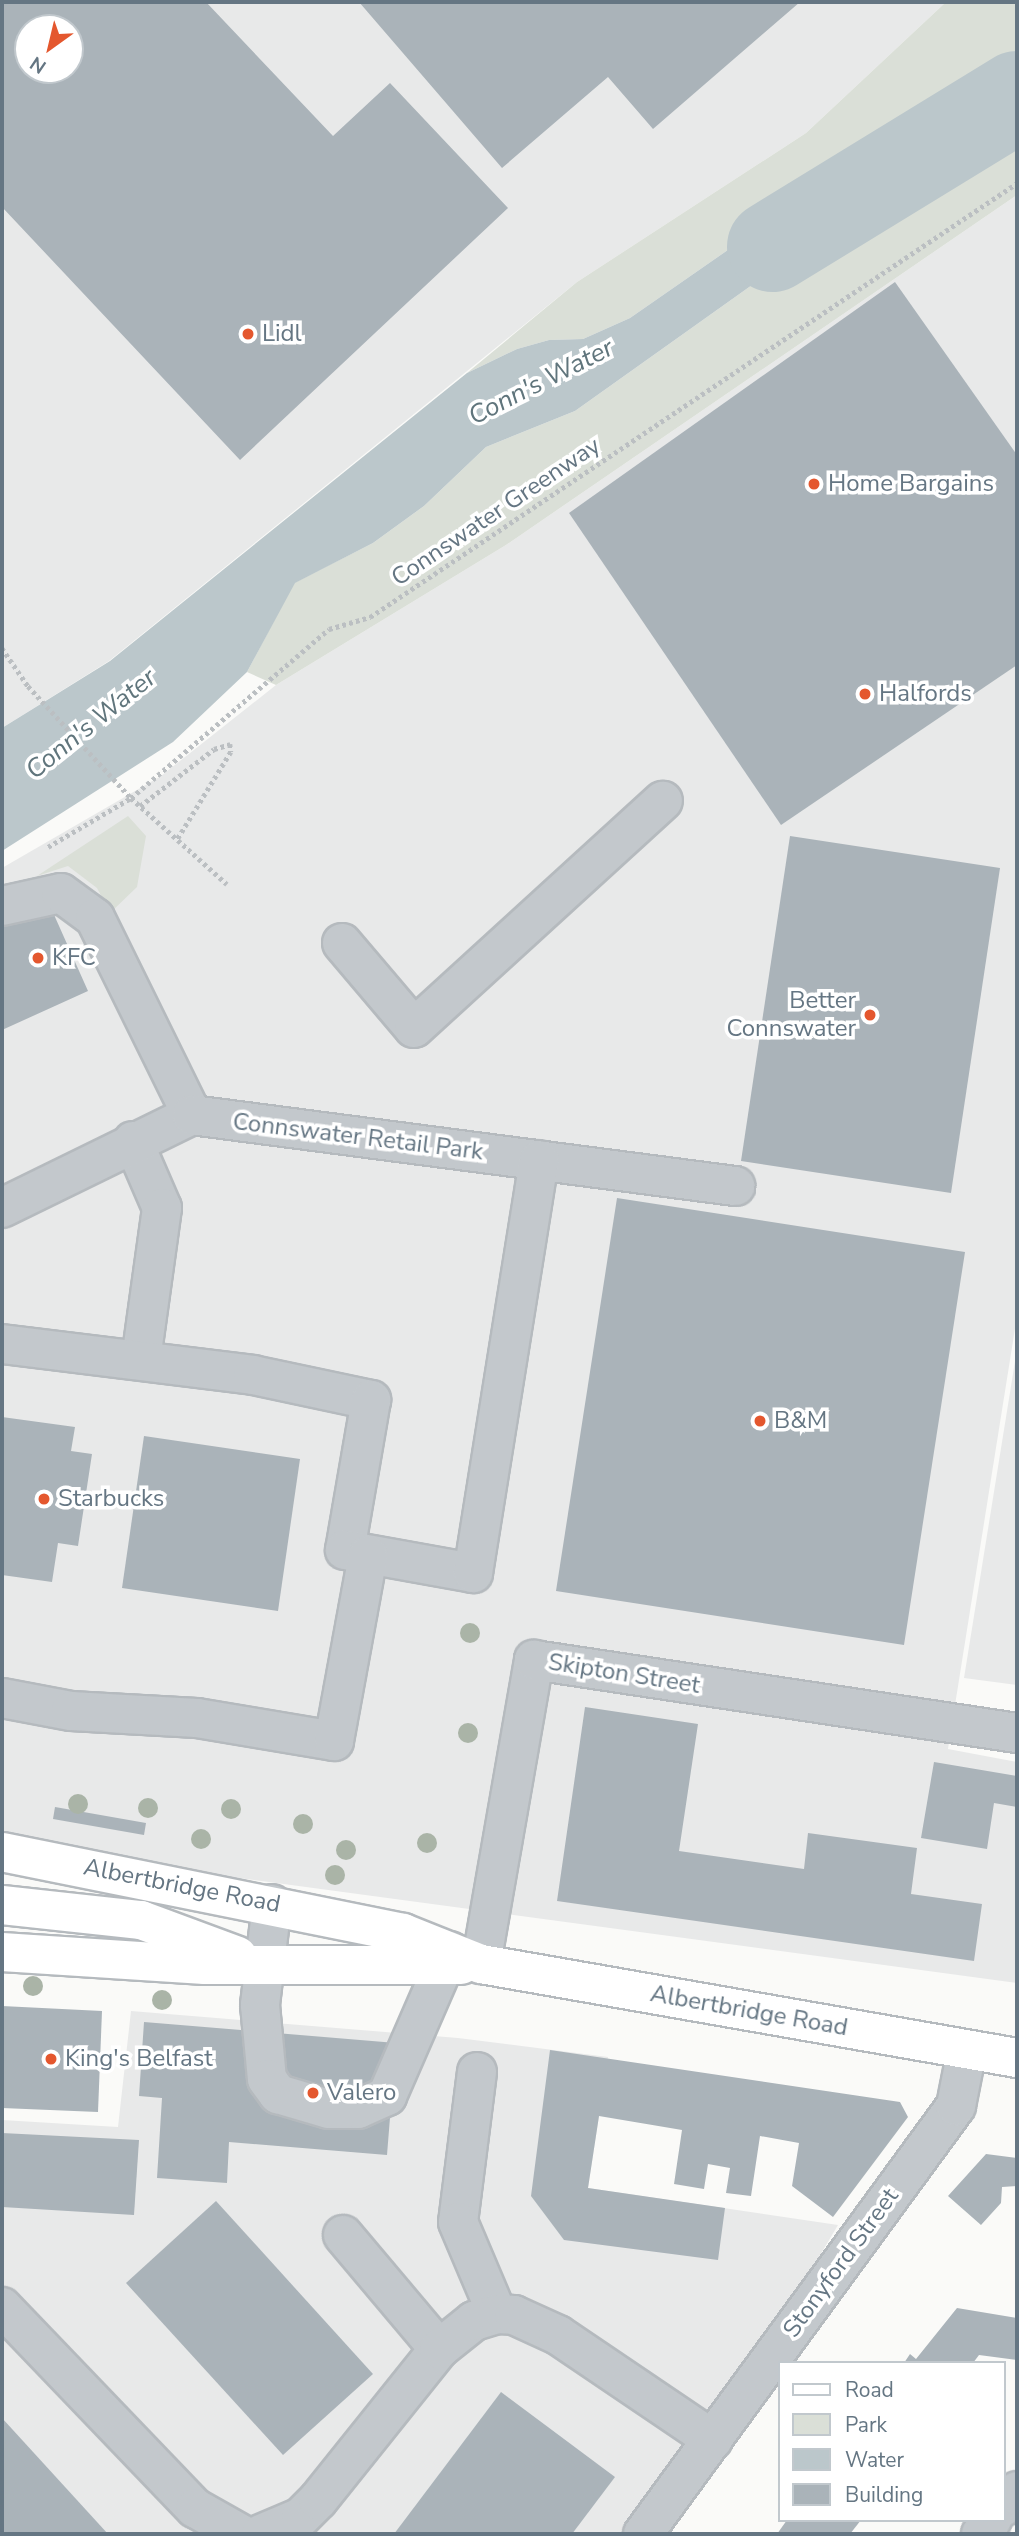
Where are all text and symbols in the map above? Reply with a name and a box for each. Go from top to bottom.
north arrow [14,14,84,84]
text: N [25,50,52,80]
place label: Lidl [262,320,302,348]
marker: Lidl [240,326,256,342]
water label: Conn's Water [463,332,619,432]
street label: Connswater Greenway [386,431,606,593]
place label: Home Bargains [828,470,994,498]
marker: Home Bargains [806,476,822,492]
water label: Conn's Water [20,662,162,786]
place label: Halfords [879,680,972,708]
marker: Halfords [857,686,873,702]
place label: KFC [52,944,96,972]
marker: KFC [30,950,46,966]
place label: Better Connswater [726,987,856,1043]
marker: Better Connswater [862,1007,878,1023]
street label: Connswater Retail Park [231,1107,485,1167]
place label: B&M [774,1407,827,1435]
marker: B&M [752,1413,768,1429]
place label: Starbucks [58,1485,164,1513]
marker: Starbucks [36,1491,52,1507]
street label: Skipton Street [546,1648,702,1700]
street label: Albertbridge Road [81,1853,283,1919]
street label: Albertbridge Road [648,1979,850,2043]
place label: King's Belfast [65,2045,213,2073]
marker: King's Belfast [43,2051,59,2067]
place label: Valero [327,2079,396,2107]
marker: Valero [305,2085,321,2101]
street label: Stonyford Street [777,2183,905,2343]
legend [778,2361,1005,2522]
text: Road [845,2376,894,2404]
text: Park [845,2411,887,2439]
text: Water [845,2446,904,2474]
text: Building [845,2481,923,2509]

